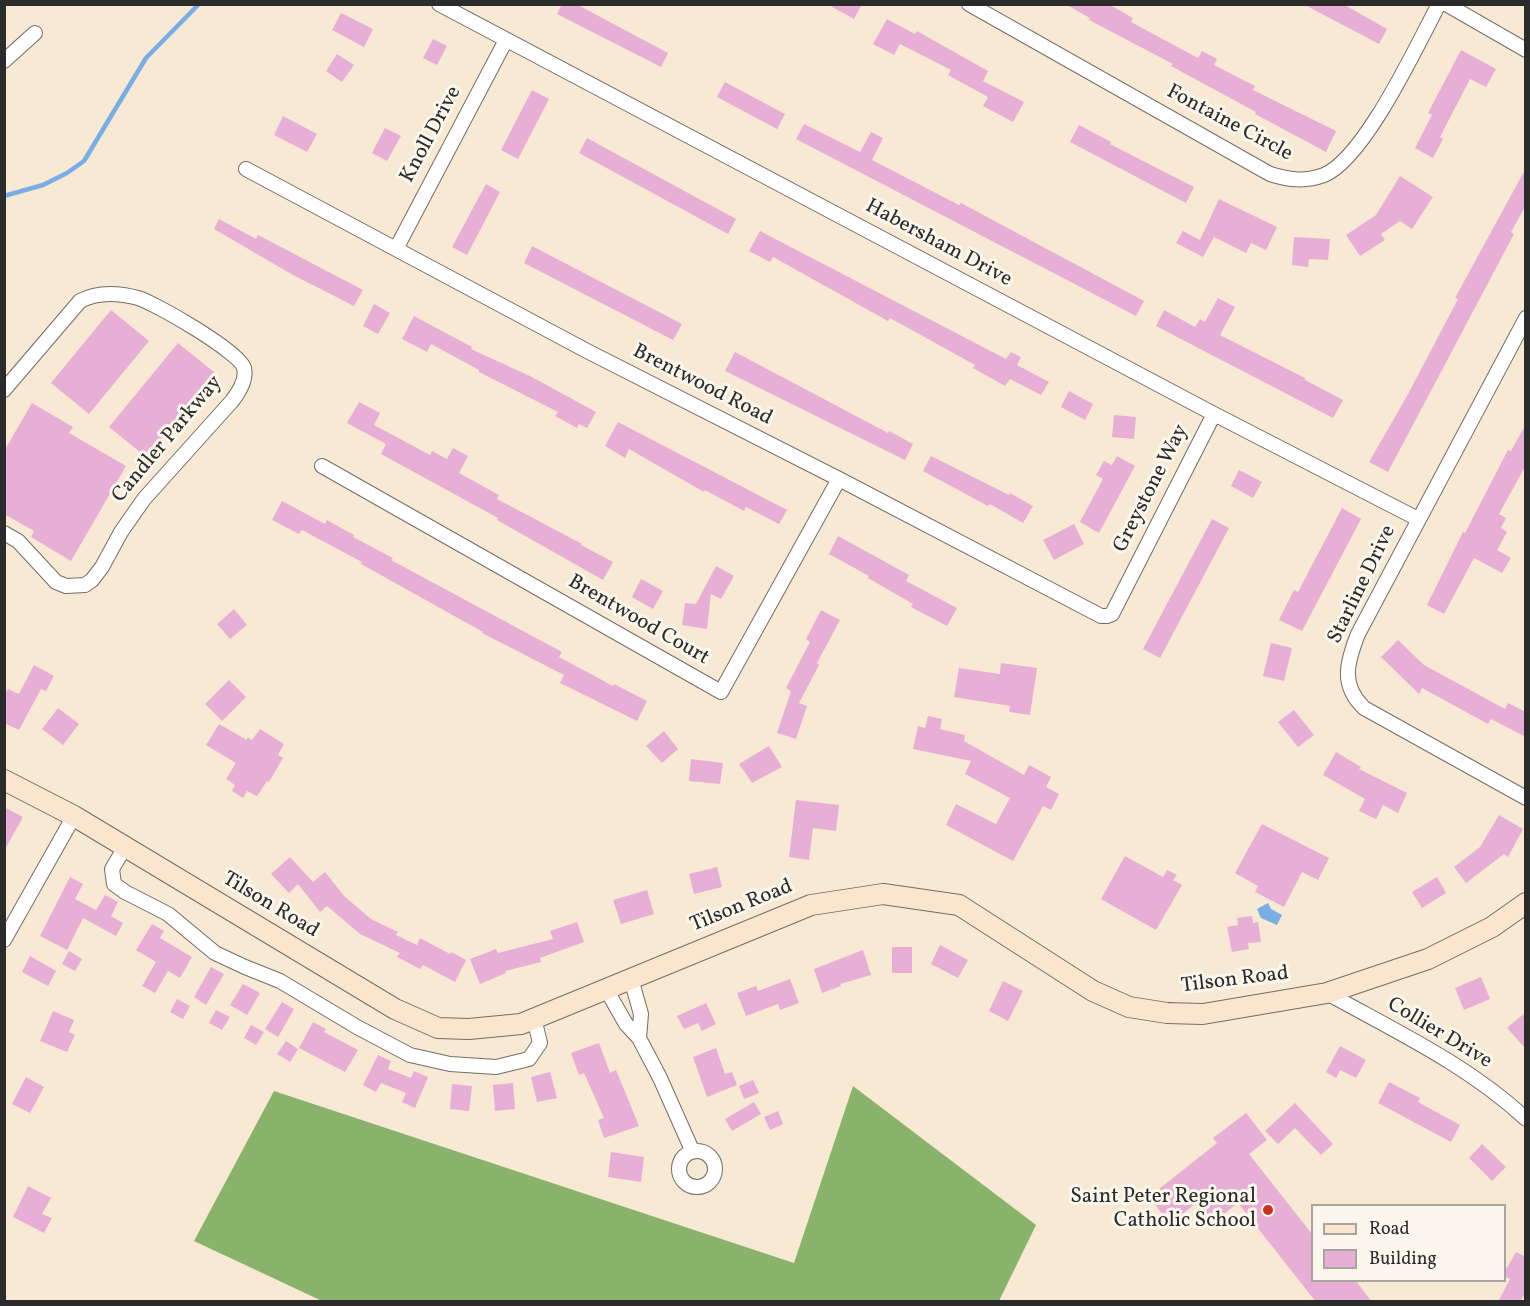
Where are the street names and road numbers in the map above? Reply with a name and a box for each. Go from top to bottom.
street label: Fontaine Circle [1162,80,1296,168]
street label: Knoll Drive [396,82,468,188]
street label: Habersham Drive [860,195,1016,293]
street label: Brentwood Road [628,340,776,432]
street label: Candler Parkway [108,371,228,509]
street label: Greystone Way [1109,421,1195,557]
street label: Starline Drive [1323,522,1403,648]
street label: Brentwood Court [563,570,713,672]
street label: Tilson Road [217,867,323,945]
street label: Tilson Road [687,875,797,939]
street label: Tilson Road [1180,962,1290,1000]
street label: Collier Drive [1382,993,1496,1075]

